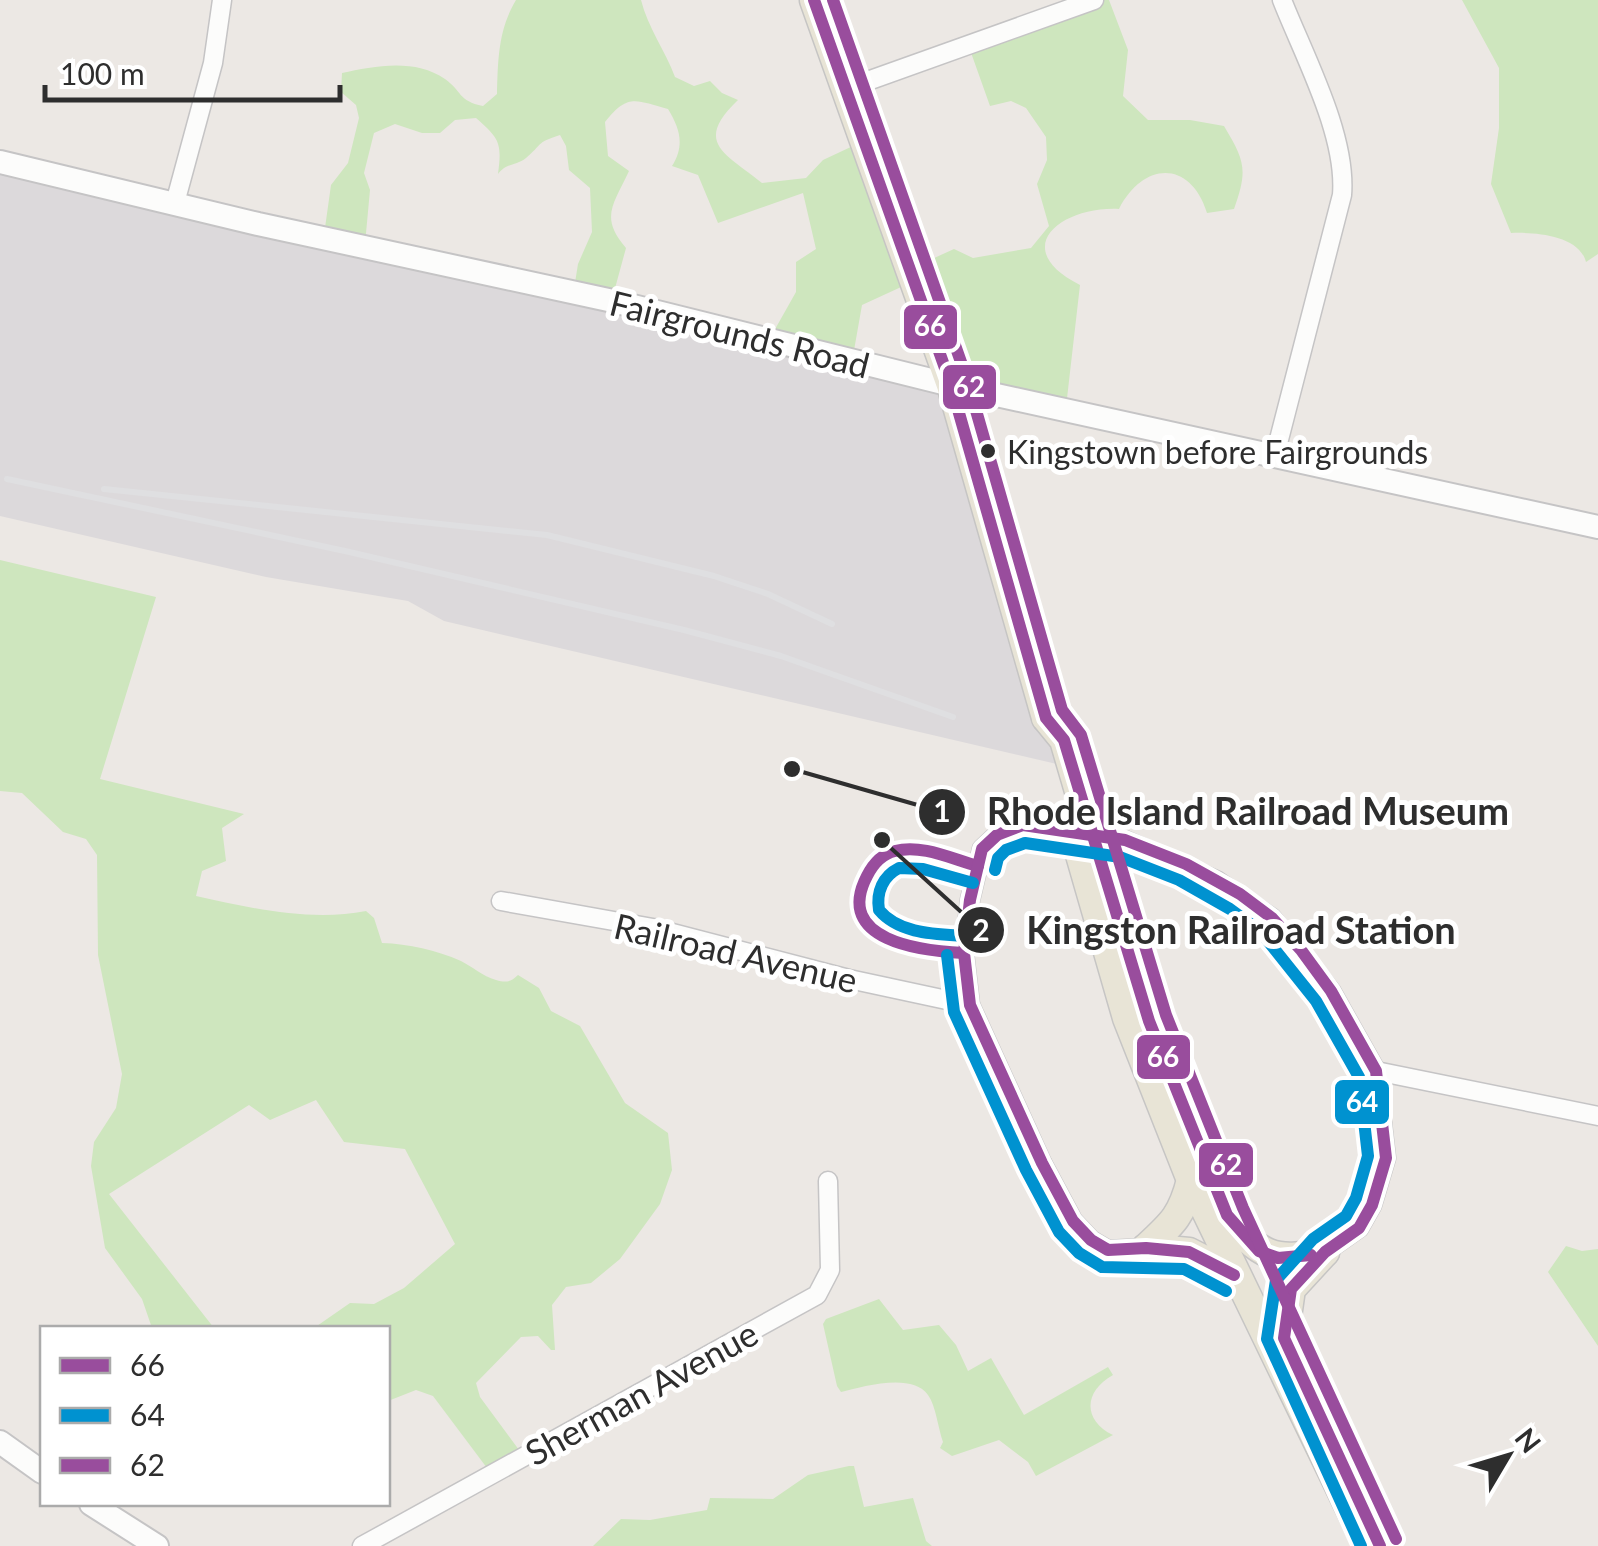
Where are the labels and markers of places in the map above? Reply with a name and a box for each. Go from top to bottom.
place label: Kingstown before Fairgrounds [1007,432,1428,471]
marker: Kingstown before Fairgrounds [978,441,998,461]
callout: Rhode Island Railroad Museum [917,778,1529,846]
callout: Kingston Railroad Station [956,896,1476,964]

